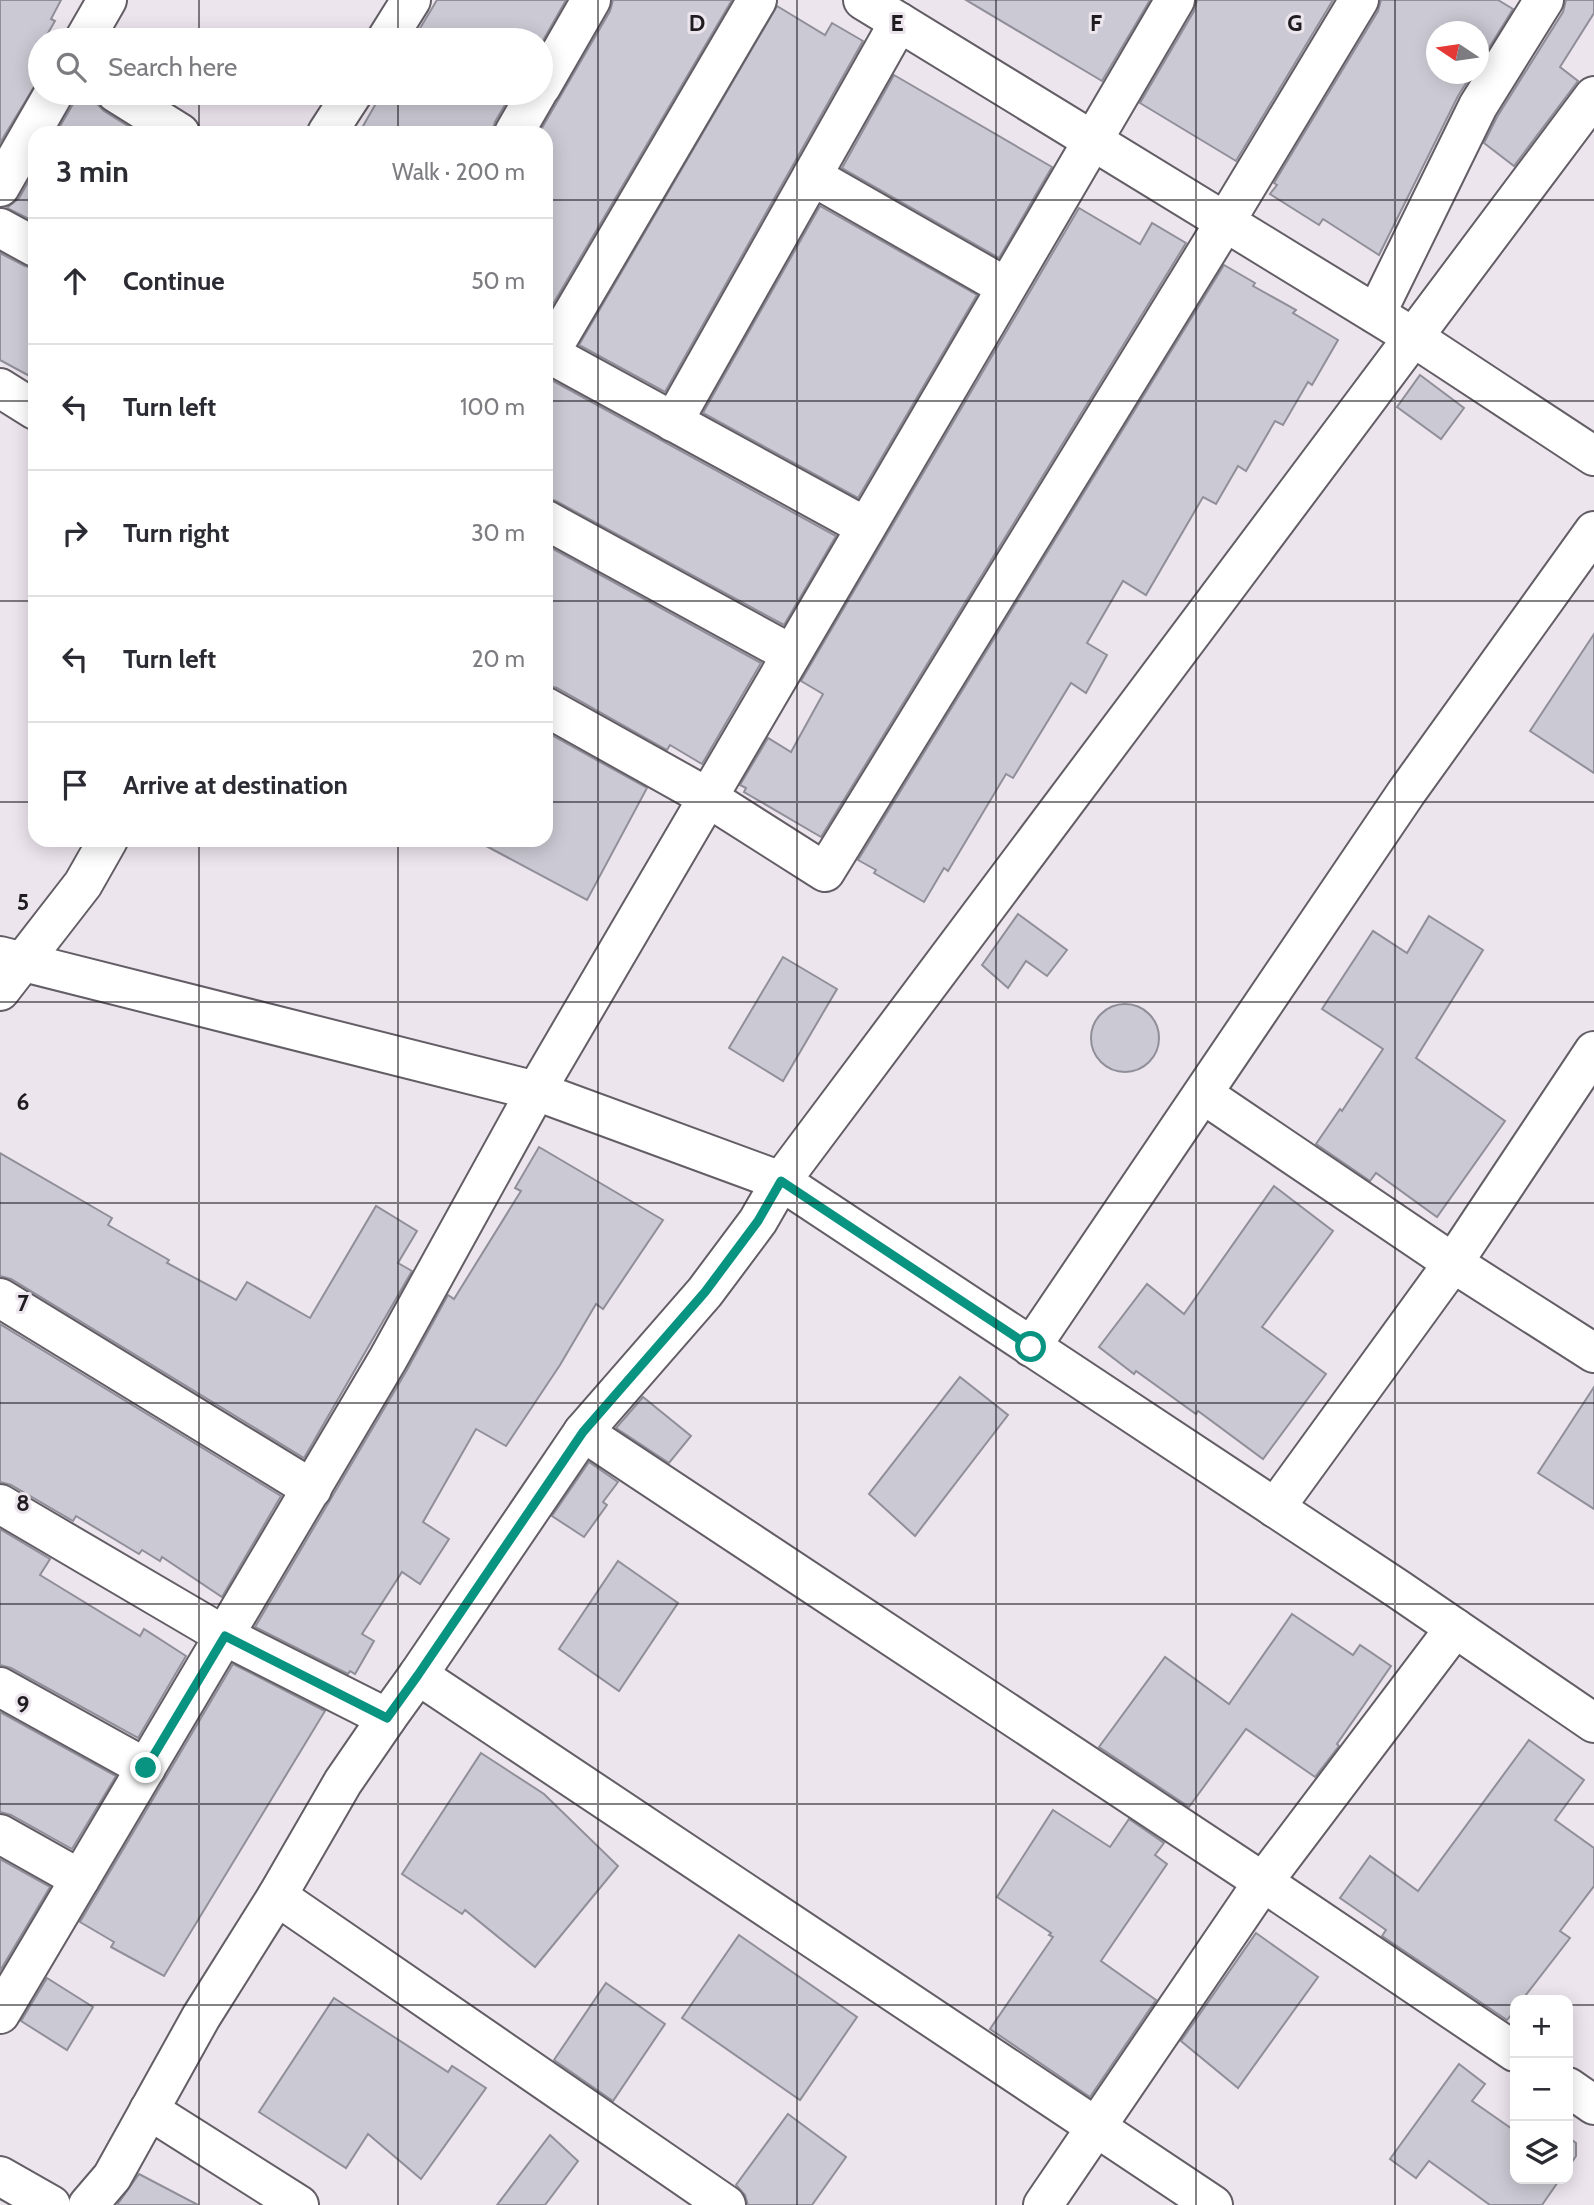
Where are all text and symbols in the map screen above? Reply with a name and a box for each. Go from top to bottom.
text: D [689,9,705,37]
text: E [890,9,904,37]
text: F [1090,9,1102,37]
text: G [1287,9,1303,37]
north arrow [1426,21,1489,84]
search box [28,28,553,105]
icon: search [52,48,90,86]
text: Search here [108,51,237,83]
text: 3 min [56,153,129,190]
text: Walk · 200 m [392,158,525,186]
icon: ahead [56,262,94,300]
text: Continue [123,265,225,297]
text: 50 m [471,267,525,295]
icon: left [56,388,94,426]
text: Turn left [123,391,216,423]
text: 100 m [460,393,525,421]
icon: right [56,514,94,552]
text: Turn right [123,517,229,549]
text: 30 m [471,519,525,547]
icon: left [56,640,94,678]
text: Turn left [123,643,216,675]
text: 20 m [472,645,525,673]
icon: arrive [56,766,94,804]
text: Arrive at destination [123,769,348,801]
text: 5 [17,888,29,916]
text: 6 [17,1088,29,1116]
text: 7 [17,1289,29,1317]
route start [1015,1331,1046,1362]
text: 8 [16,1489,30,1517]
text: 9 [17,1690,29,1718]
route end [130,1752,161,1783]
map controls [1510,1995,1573,2184]
button: + [1510,1995,1573,2058]
button: − [1510,2058,1573,2121]
button: layers [1510,2121,1573,2184]

